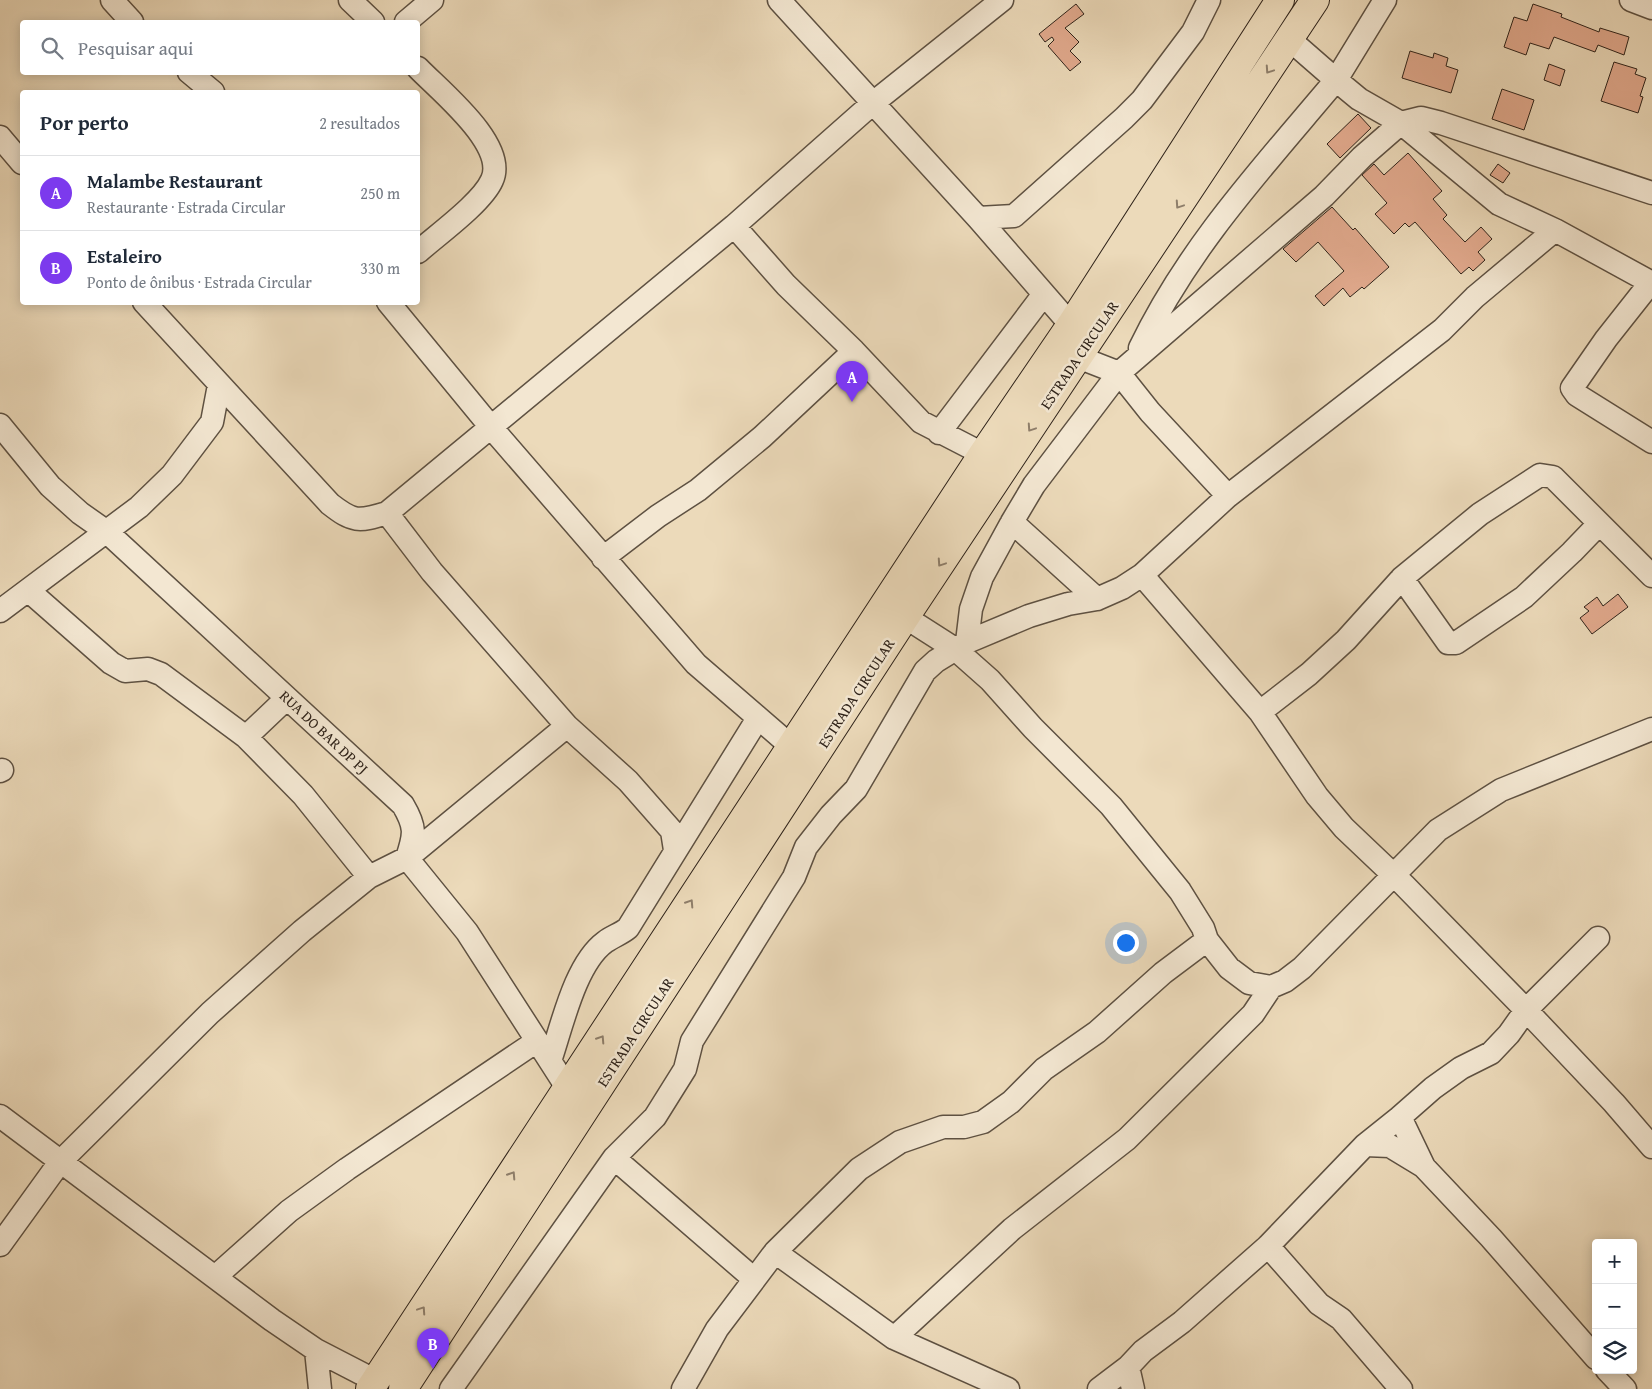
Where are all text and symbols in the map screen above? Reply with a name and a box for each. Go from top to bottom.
search box [20,20,420,75]
icon: search [38,34,66,62]
text: Pesquisar aqui [78,34,193,62]
one-way arrow [1265,65,1275,74]
text: Por perto [40,107,129,138]
text: 2 resultados [319,111,400,135]
text: Malambe Restaurant [87,167,263,195]
text: A [51,181,61,205]
text: 250 m [360,181,400,205]
text: Restaurante · Estrada Circular [87,195,285,219]
one-way arrow [1176,200,1185,209]
text: Estaleiro [87,242,162,270]
text: B [51,256,61,280]
text: 330 m [360,256,400,280]
text: Ponto de ônibus · Estrada Circular [87,270,312,294]
street label: ESTRADA CIRCULAR [1035,296,1123,413]
pin: A [836,361,868,402]
one-way arrow [1028,422,1037,432]
one-way arrow [937,558,947,567]
street label: ESTRADA CIRCULAR [813,634,899,752]
street label: RUA DO BAR DP PJ [275,685,373,779]
one-way arrow [684,899,693,909]
your location [1113,930,1139,956]
street label: ESTRADA CIRCULAR [592,973,678,1091]
one-way arrow [595,1035,604,1044]
one-way arrow [506,1171,515,1180]
map controls [1592,1239,1637,1374]
button: + [1592,1239,1637,1284]
button: − [1592,1284,1637,1329]
one-way arrow [416,1307,426,1316]
pin: B [417,1328,449,1369]
button: layers [1592,1329,1637,1374]

